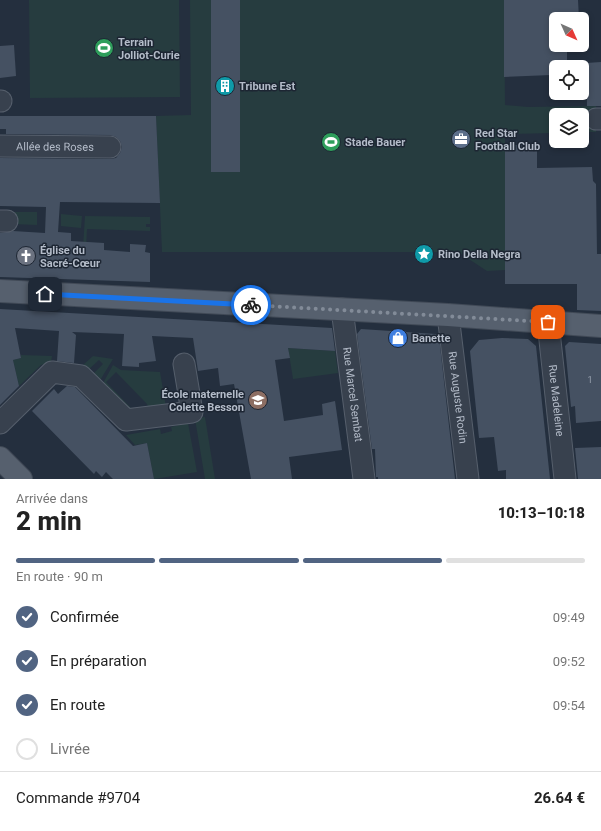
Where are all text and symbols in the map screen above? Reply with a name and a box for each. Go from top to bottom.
north arrow [549,12,589,52]
map controls [549,12,589,148]
place label: Terrain Jolliot-Curie [118,36,180,62]
sports icon: Terrain Jolliot-Curie [93,37,115,59]
button: locate [549,60,589,100]
building icon: Tribune Est [214,75,236,97]
place label: Tribune Est [239,80,295,93]
button: layers [549,108,589,148]
place label: Red Star Football Club [475,127,540,153]
office icon: Red Star Football Club [450,128,472,150]
sports icon: Stade Bauer [320,131,342,153]
place label: Stade Bauer [345,136,405,149]
street label: Allée des Roses [16,140,94,154]
place icon: Rino Della Negra [413,243,435,265]
place label: Église du Sacré-Cœur [40,244,100,270]
church icon: Église du Sacré-Cœur [15,245,37,267]
place label: Rino Della Negra [438,248,520,261]
pin [28,277,62,311]
icon: home [34,283,56,305]
courier [231,285,271,325]
icon: bike [240,294,262,316]
pin [531,305,565,339]
icon: bag [537,311,559,333]
shop icon: Banette [387,327,409,349]
place label: Banette [412,332,450,345]
street label: Rue Marcel Sembat [340,346,365,443]
street label: Rue Auguste Rodin [445,351,470,444]
street label: Rue Madeleine [546,364,566,437]
house number: 1 [587,375,593,385]
place label: École maternelle Colette Besson [161,388,244,414]
school or university icon: École maternelle Colette Besson [247,389,269,411]
text: Arrivée dans [16,491,88,506]
text: 10:13–10:18 [498,504,585,522]
text: 2 min [16,506,82,536]
text: En route · 90 m [16,569,103,584]
icon: check [16,606,38,628]
text: Confirmée [50,608,119,626]
text: 09:49 [553,610,585,625]
icon: check [16,650,38,672]
text: En préparation [50,652,147,670]
text: 09:52 [553,654,585,669]
icon: check [16,694,38,716]
text: En route [50,696,105,714]
text: 09:54 [553,698,585,713]
text: Livrée [50,740,90,758]
text: Commande #9704 [16,789,140,807]
text: 26.64 € [534,789,585,807]

